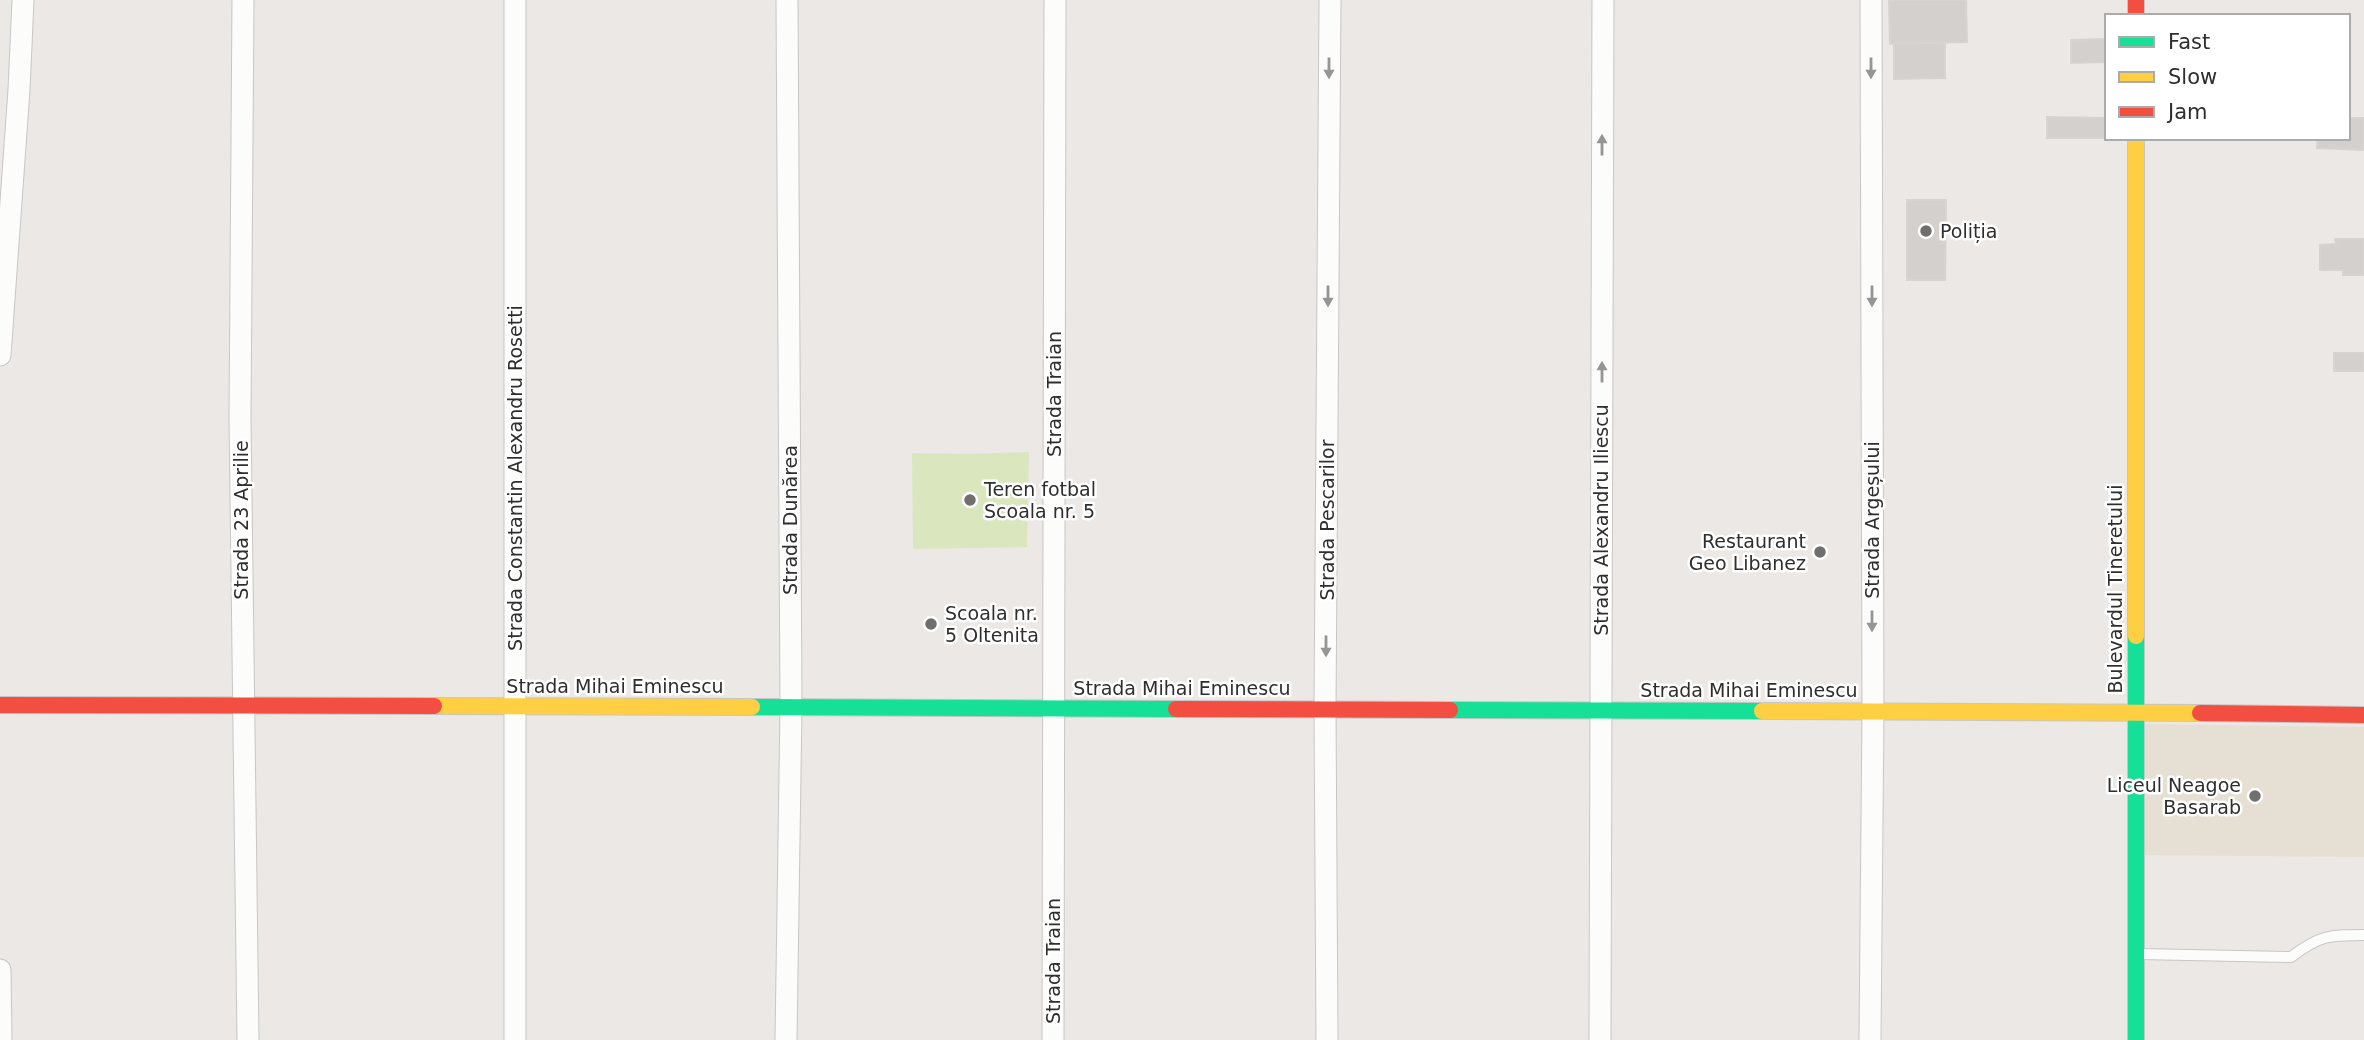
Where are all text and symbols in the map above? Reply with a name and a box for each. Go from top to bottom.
legend [2105,14,2350,140]
text: Fast [2168,30,2210,54]
one-way arrow [1323,57,1335,79]
one-way arrow [1865,57,1877,79]
text: Slow [2168,65,2217,89]
text: Jam [2166,100,2208,124]
one-way arrow [1597,134,1608,156]
place label: Poliția [1940,220,1997,243]
marker: Poliția [1918,223,1934,239]
one-way arrow [1322,285,1334,307]
one-way arrow [1866,285,1878,307]
street label: Strada Constantin Alexandru Rosetti [504,305,526,651]
street label: Strada Traian [1043,331,1065,457]
one-way arrow [1596,361,1608,383]
street label: Strada Alexandru Iliescu [1590,404,1612,636]
street label: Strada Pescarilor [1316,439,1338,600]
street label: Strada 23 Aprilie [230,440,252,600]
street label: Strada Argeșului [1861,441,1884,599]
street label: Strada Dunărea [779,445,801,595]
place label: Teren fotbal Scoala nr. 5 [983,478,1096,522]
street label: Bulevardul Tineretului [2104,484,2126,694]
marker: Teren fotbal Scoala nr. 5 [962,492,978,508]
place label: Restaurant Geo Libanez [1689,530,1806,574]
marker: Restaurant Geo Libanez [1812,544,1828,560]
place label: Scoala nr. 5 Oltenita [945,602,1039,646]
one-way arrow [1866,610,1878,632]
marker: Scoala nr. 5 Oltenita [923,616,939,632]
one-way arrow [1320,635,1332,657]
street label: Strada Mihai Eminescu [506,675,724,697]
street label: Strada Mihai Eminescu [1073,677,1291,699]
street label: Strada Mihai Eminescu [1640,679,1858,701]
place label: Liceul Neagoe Basarab [2107,774,2241,818]
marker: Liceul Neagoe Basarab [2247,788,2263,804]
street label: Strada Traian [1042,898,1064,1024]

